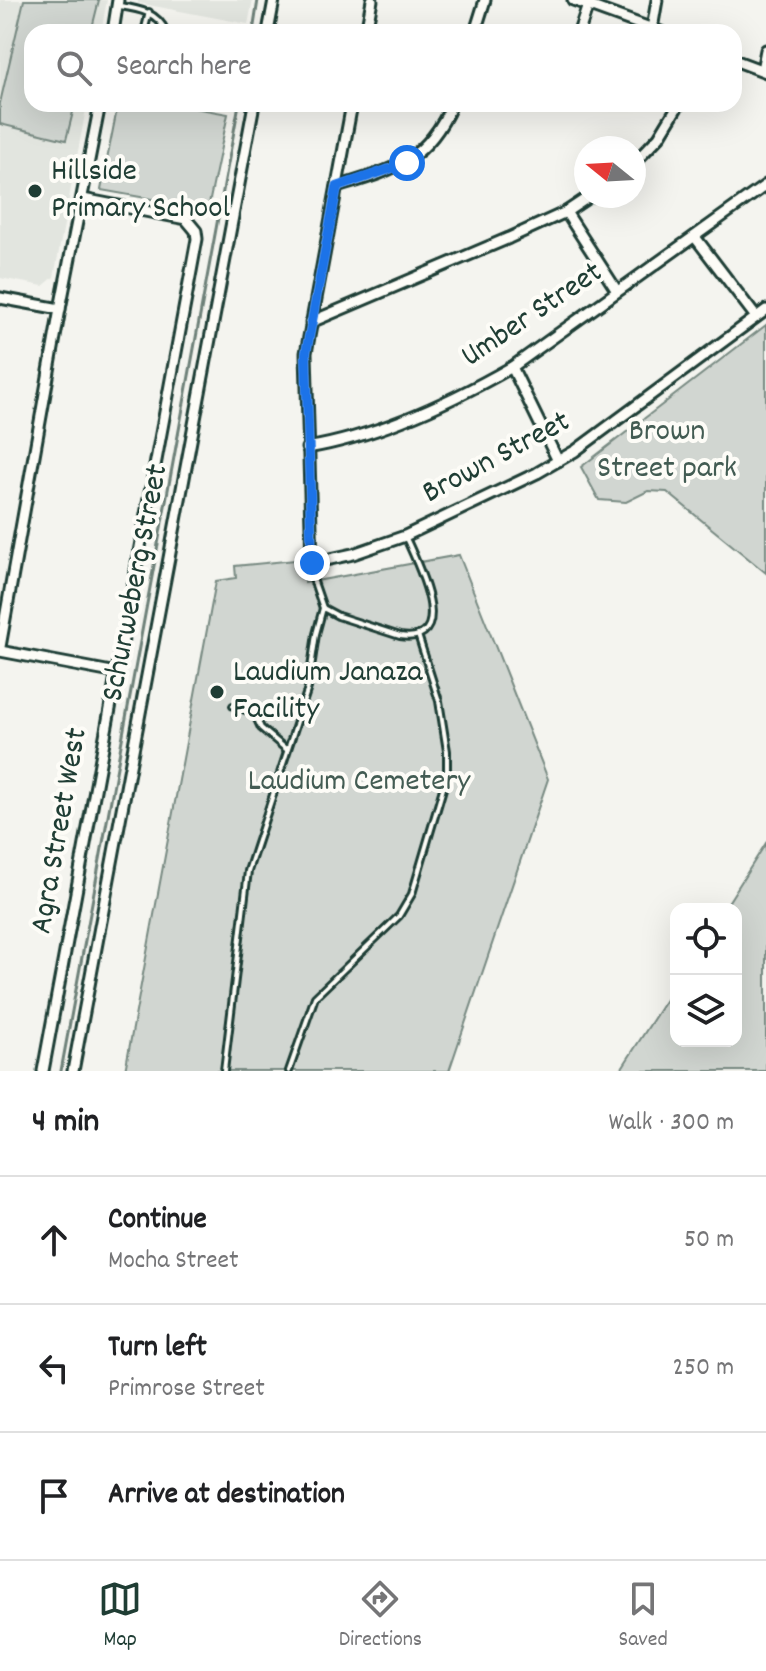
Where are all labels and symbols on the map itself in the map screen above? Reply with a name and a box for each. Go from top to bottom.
north arrow [574,136,646,208]
route start [389,145,425,181]
place label: Hillside Primary School [51,150,231,233]
marker: Hillside Primary School [26,182,44,200]
street label: Umber Street [453,251,613,380]
street label: Brown Street [415,401,579,517]
park label: Brown Street park [597,410,737,493]
street label: Schurweberg Street [91,460,183,706]
route end [294,545,330,581]
place label: Laudium Janaza Facility [233,651,423,734]
marker: Laudium Janaza Facility [208,683,226,701]
street label: Agra Street West [20,724,102,938]
park label: Laudium Cemetery [248,760,471,806]

